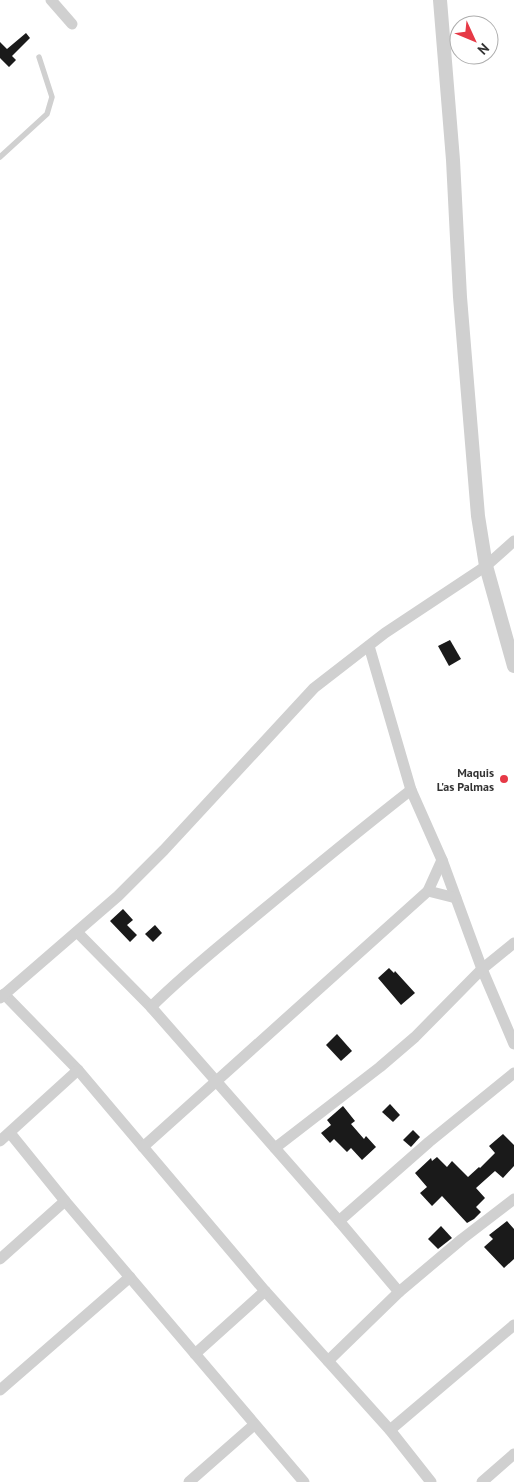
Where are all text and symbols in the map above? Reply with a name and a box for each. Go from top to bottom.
north arrow [449,15,499,65]
text: N [474,39,493,59]
place label: Maquis L'as Palmas [437,765,494,794]
marker: Maquis L'as Palmas [498,773,510,785]

